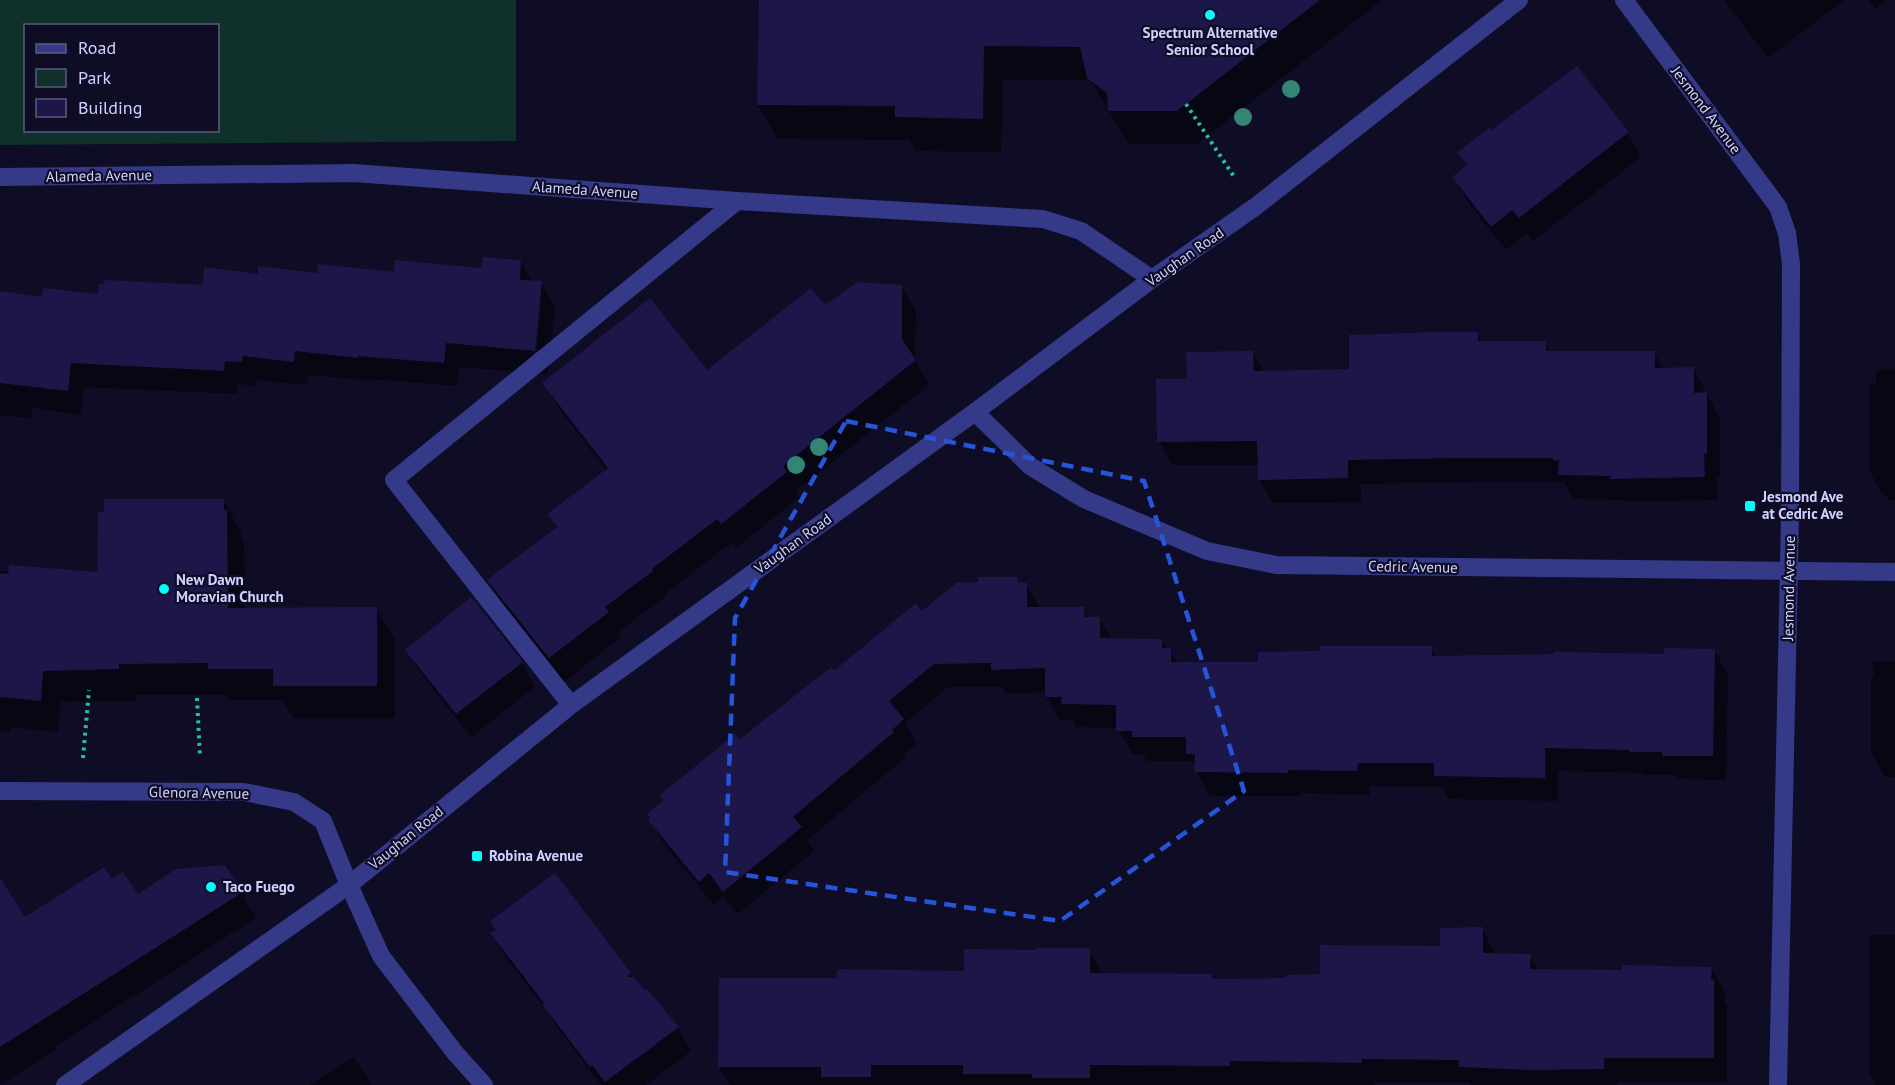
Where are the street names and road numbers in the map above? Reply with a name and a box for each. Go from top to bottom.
street label: Jesmond Avenue [1667,61,1746,157]
street label: Alameda Avenue [46,165,152,186]
street label: Alameda Avenue [531,176,639,203]
street label: Vaughan Road [1141,223,1227,291]
street label: Vaughan Road [750,509,835,579]
street label: Jesmond Avenue [1778,535,1799,642]
street label: Cedric Avenue [1368,556,1458,577]
street label: Glenora Avenue [149,782,249,803]
street label: Vaughan Road [364,802,447,874]

